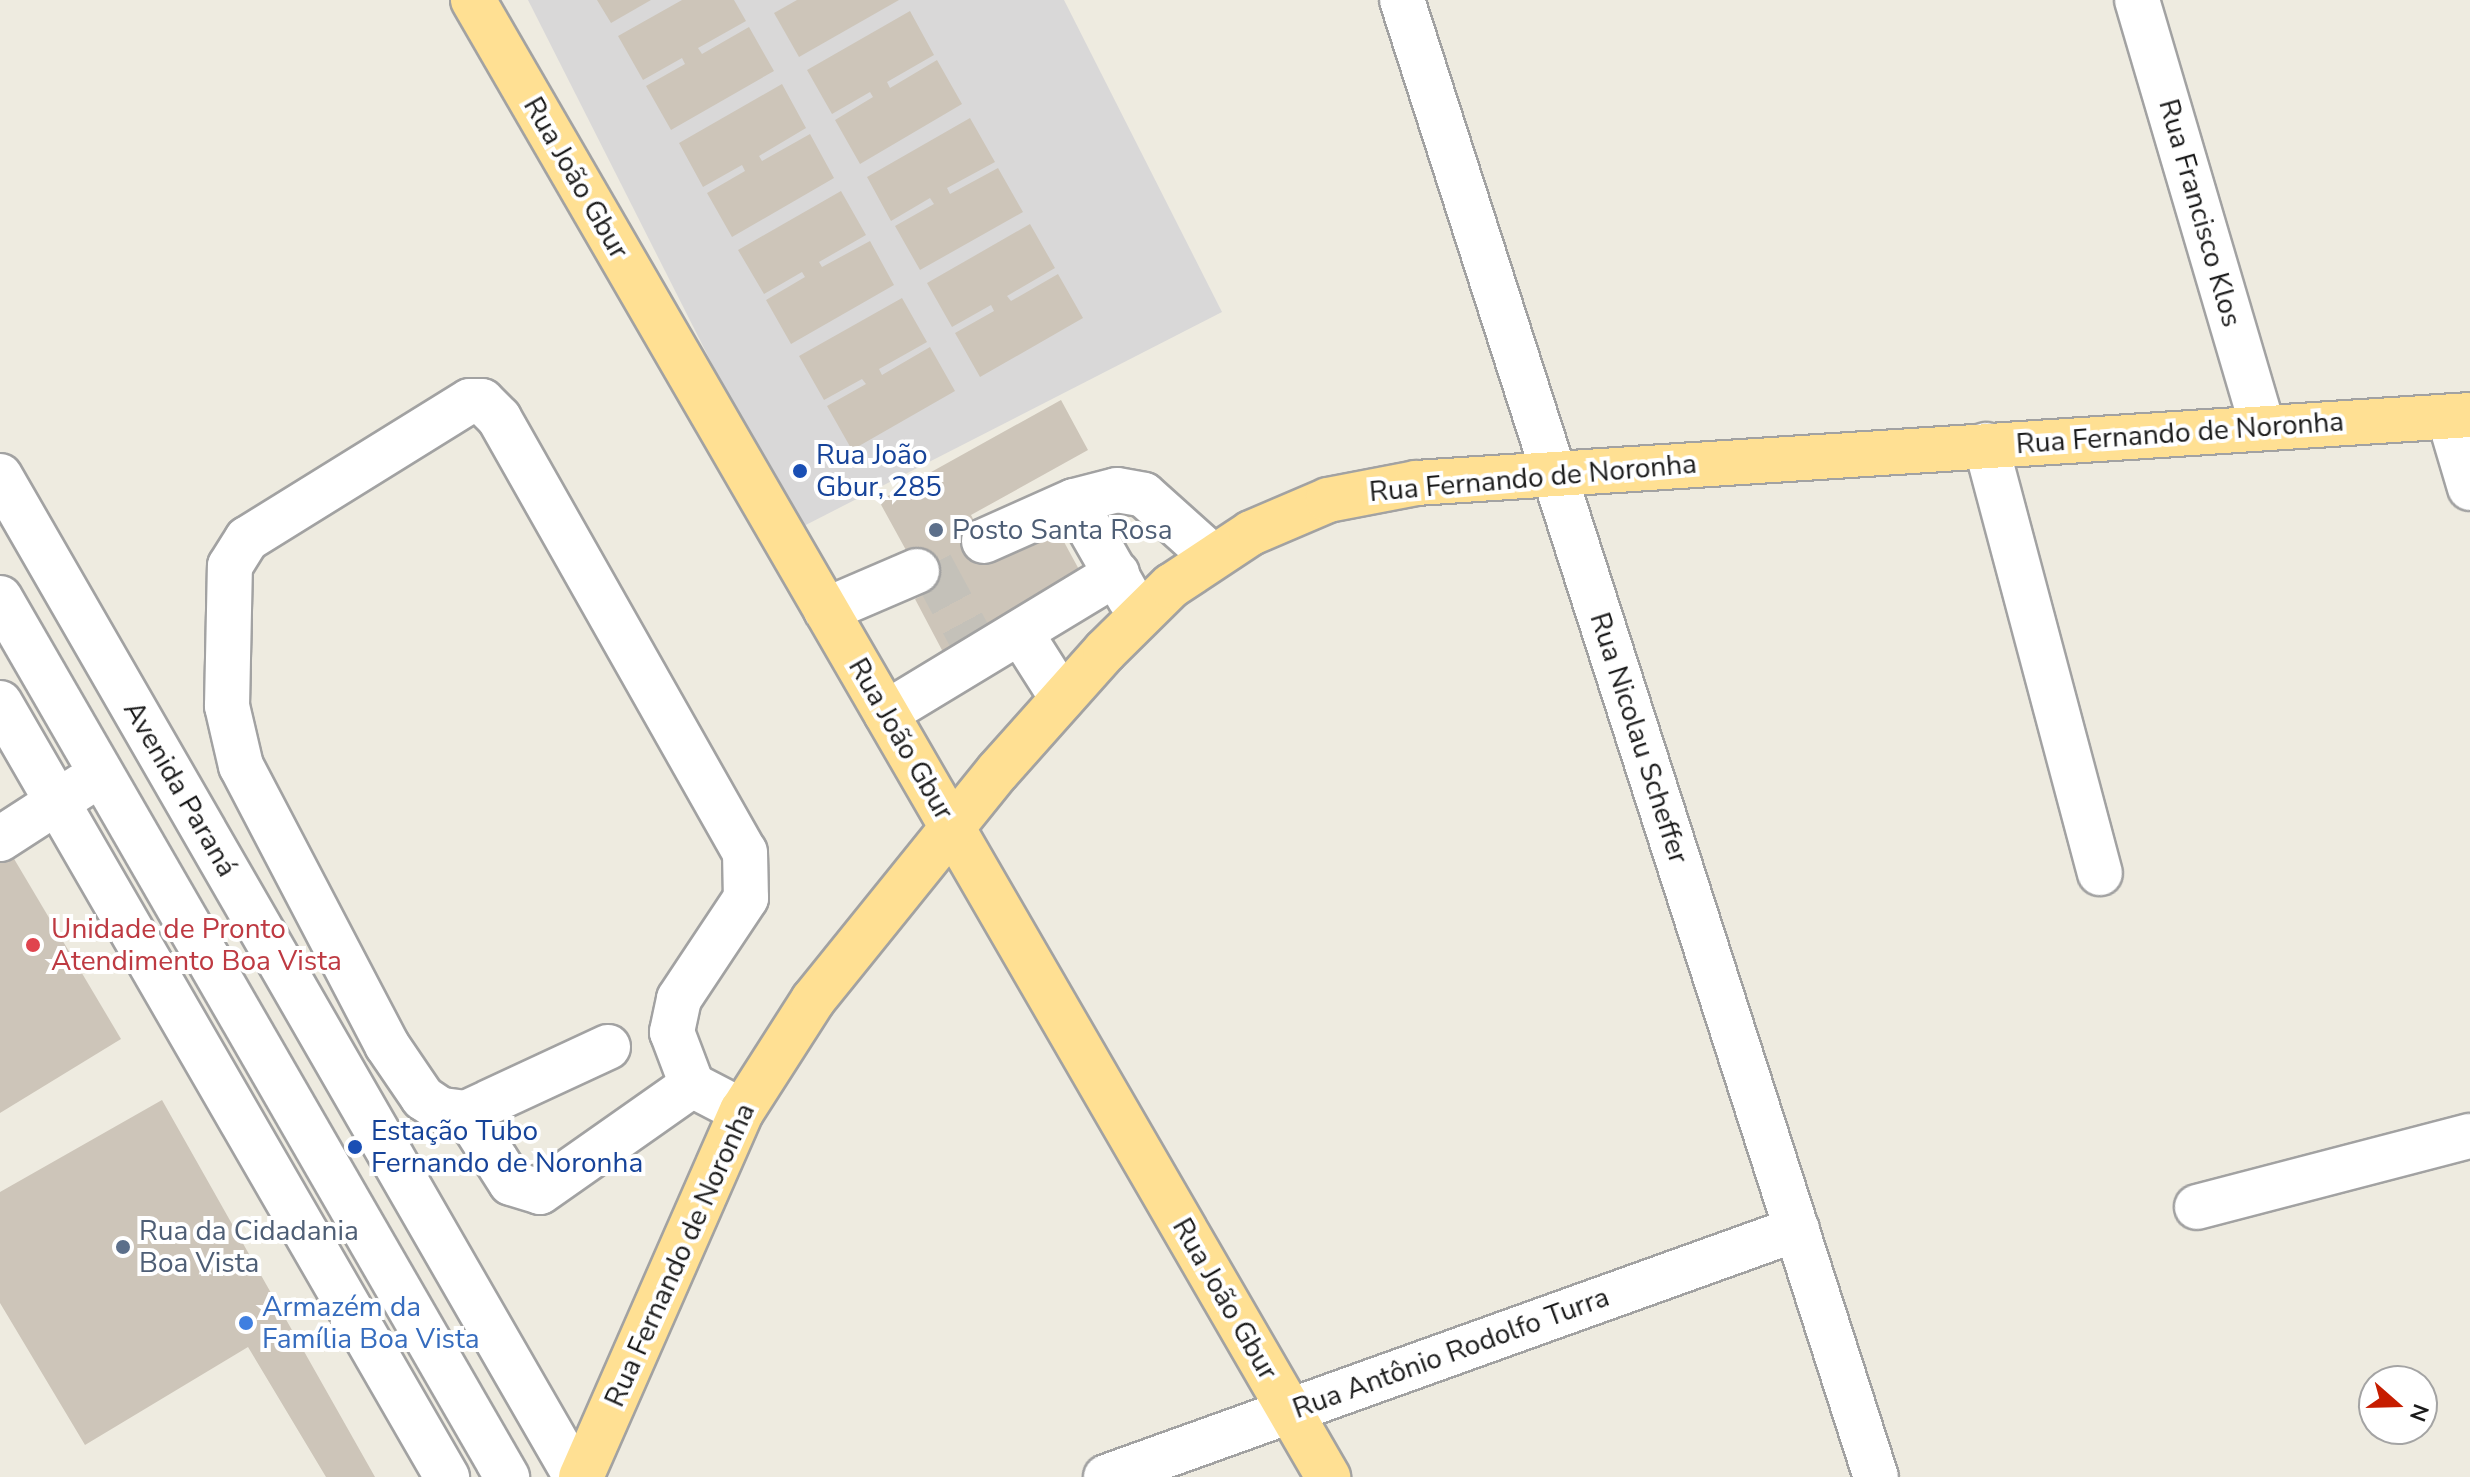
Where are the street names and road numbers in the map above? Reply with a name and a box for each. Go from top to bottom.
street label: Rua João Gbur [516,91,636,265]
street label: Rua Francisco Klos [2151,95,2249,331]
street label: Rua Fernando de Noronha [2015,405,2345,461]
street label: Rua Fernando de Noronha [1368,447,1698,509]
street label: Rua Nicolau Scheffer [1583,608,1695,868]
street label: Rua João Gbur [841,652,961,826]
street label: Avenida Paraná [116,695,244,883]
street label: Rua Fernando de Noronha [598,1098,762,1412]
street label: Rua João Gbur [1165,1212,1285,1386]
street label: Rua Antônio Rodolfo Turra [1288,1280,1614,1426]

